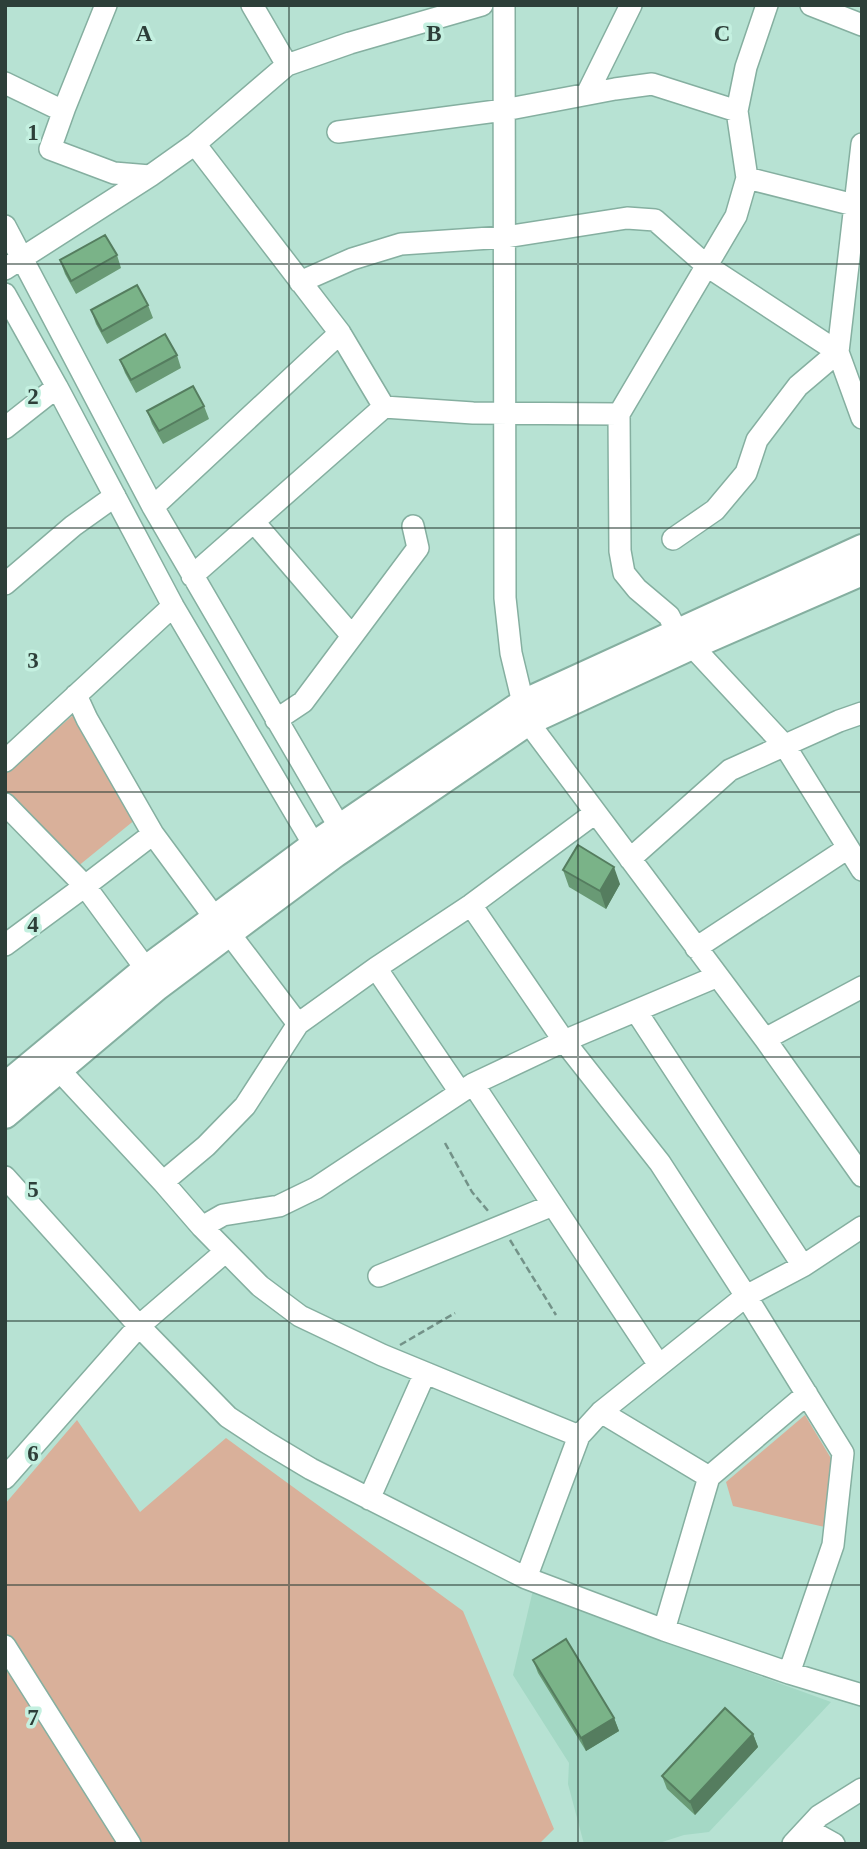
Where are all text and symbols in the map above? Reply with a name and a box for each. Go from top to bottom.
text: A [136,21,153,46]
text: B [426,21,442,46]
text: C [714,21,730,46]
text: 1 [27,120,39,145]
text: 2 [27,384,39,409]
text: 3 [27,648,39,673]
text: 4 [27,912,39,937]
text: 5 [27,1177,39,1202]
text: 6 [27,1441,39,1466]
text: 7 [27,1705,39,1730]

